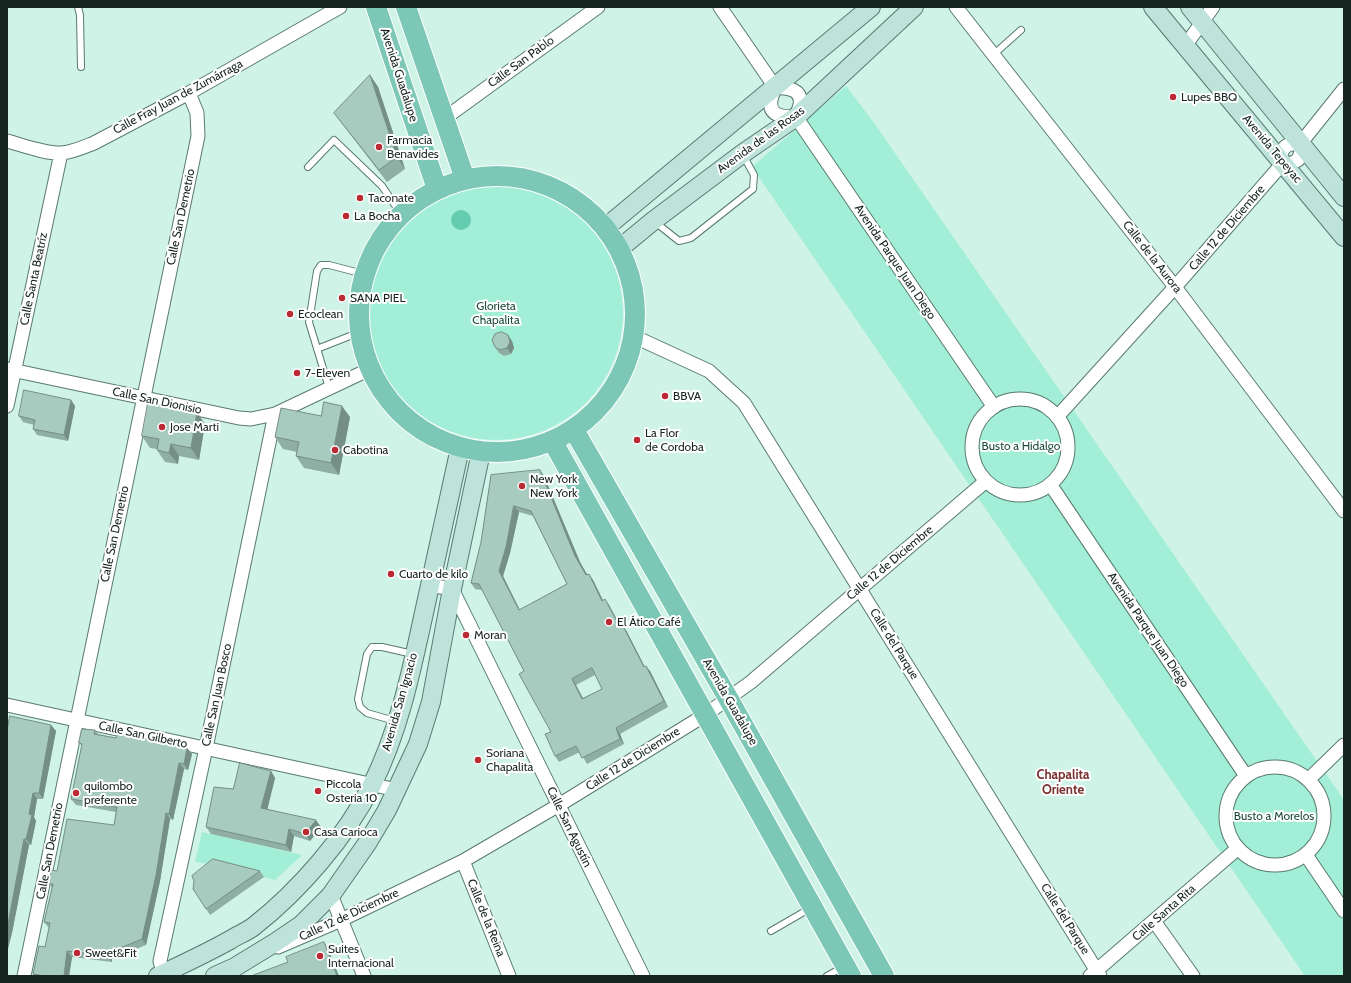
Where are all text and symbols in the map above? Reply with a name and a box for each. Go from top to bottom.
street label: Avenida Guadalupe [377,26,421,124]
street label: Calle San Pablo [485,33,557,91]
street label: Calle Fray Juan de Zumárraga [111,57,245,137]
place label: Lupes BBQ [1181,90,1237,104]
marker: Lupes BBQ [1168,92,1178,102]
street label: Avenida de las Rosas [715,104,807,176]
street label: Avenida Tepeyac [1239,112,1305,186]
place label: Farmacia Benavides [387,133,439,161]
marker: Farmacia Benavides [374,142,384,152]
street label: Calle San Demetrio [164,167,198,267]
street label: Calle 12 de Diciembre [1186,182,1268,274]
place label: Taconate [368,191,414,205]
marker: Taconate [355,193,365,203]
street label: Avenida Parque Juan Diego [851,202,939,322]
place label: La Bocha [354,209,400,223]
marker: La Bocha [341,211,351,221]
street label: Calle de la Aurora [1119,218,1185,296]
street label: Calle Santa Beatríz [17,231,51,327]
place label: SANA PIEL [350,291,406,305]
marker: SANA PIEL [337,293,347,303]
park label: Glorieta Chapalita [472,299,520,327]
place label: Ecoclean [298,307,343,321]
marker: Ecoclean [285,309,295,319]
place label: 7-Eleven [305,366,350,380]
marker: 7-Eleven [292,368,302,378]
street label: Calle San Dionisio [111,385,203,417]
place label: BBVA [673,389,701,403]
marker: BBVA [660,391,670,401]
place label: Jose Marti [170,420,219,434]
marker: Jose Marti [157,422,167,432]
place label: La Flor de Cordoba [645,426,704,454]
marker: La Flor de Cordoba [632,435,642,445]
park label: Busto a Hidalgo [982,439,1060,453]
place label: Cabotina [343,443,388,457]
marker: Cabotina [330,445,340,455]
place label: New York New York [530,472,577,500]
marker: New York New York [517,481,527,491]
street label: Calle San Demetrio [98,484,132,584]
street label: Calle 12 de Diciembre [844,523,936,603]
place label: Cuarto de kilo [399,567,468,581]
marker: Cuarto de kilo [386,569,396,579]
street label: Avenida Parque Juan Diego [1104,570,1192,690]
street label: Calle del Parque [866,606,922,682]
place label: El Ático Café [617,615,681,629]
marker: El Ático Café [604,617,614,627]
place label: Moran [474,628,506,642]
marker: Moran [461,630,471,640]
street label: Calle San Juan Bosco [199,642,235,748]
street label: Avenida San Ignacio [379,651,421,753]
street label: Avenida Guadalupe [699,656,761,748]
street label: Calle San Gilberto [97,719,189,751]
street label: Calle 12 de Diciembre [583,724,683,794]
place label: Soriana Chapalita [486,746,533,774]
marker: Soriana Chapalita [473,755,483,765]
district label: Chapalita Oriente [1037,767,1089,798]
place label: Piccola Osteria 10 [326,777,377,805]
place label: quilombo preferente [84,779,137,807]
street label: Calle San Agustín [543,784,595,870]
marker: Piccola Osteria 10 [313,786,323,796]
marker: quilombo preferente [71,788,81,798]
street label: Calle San Demetrio [34,801,66,901]
park label: Busto a Morelos [1234,809,1314,823]
place label: Casa Carioca [314,825,378,839]
marker: Casa Carioca [301,827,311,837]
street label: Calle de la Reina [464,877,508,959]
street label: Calle del Parque [1037,881,1093,957]
street label: Calle Santa Rita [1129,882,1199,944]
street label: Calle 12 de Diciembre [297,886,401,944]
place label: Suites Internacional [328,942,394,970]
place label: Sweet&Fit [85,946,137,960]
marker: Sweet&Fit [72,948,82,958]
marker: Suites Internacional [315,951,325,961]

